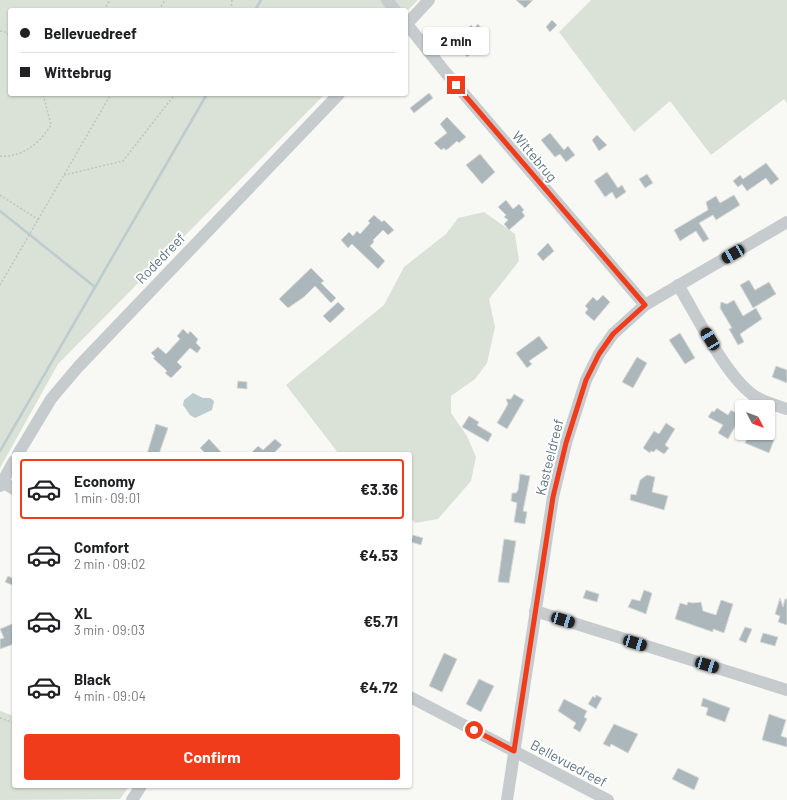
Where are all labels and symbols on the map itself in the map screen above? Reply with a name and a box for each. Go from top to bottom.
callout: 2 min [423,27,489,55]
route end [447,76,465,94]
street label: Wittebrug [509,127,561,185]
street label: Rodedreef [132,229,188,287]
car [720,243,746,265]
car [699,326,721,352]
north arrow [735,400,775,440]
street label: Kasteeldreef [531,417,567,497]
car [550,611,576,629]
car [622,634,648,652]
car [694,656,720,674]
route start [465,721,483,739]
street label: Bellevuedreef [528,736,610,790]

